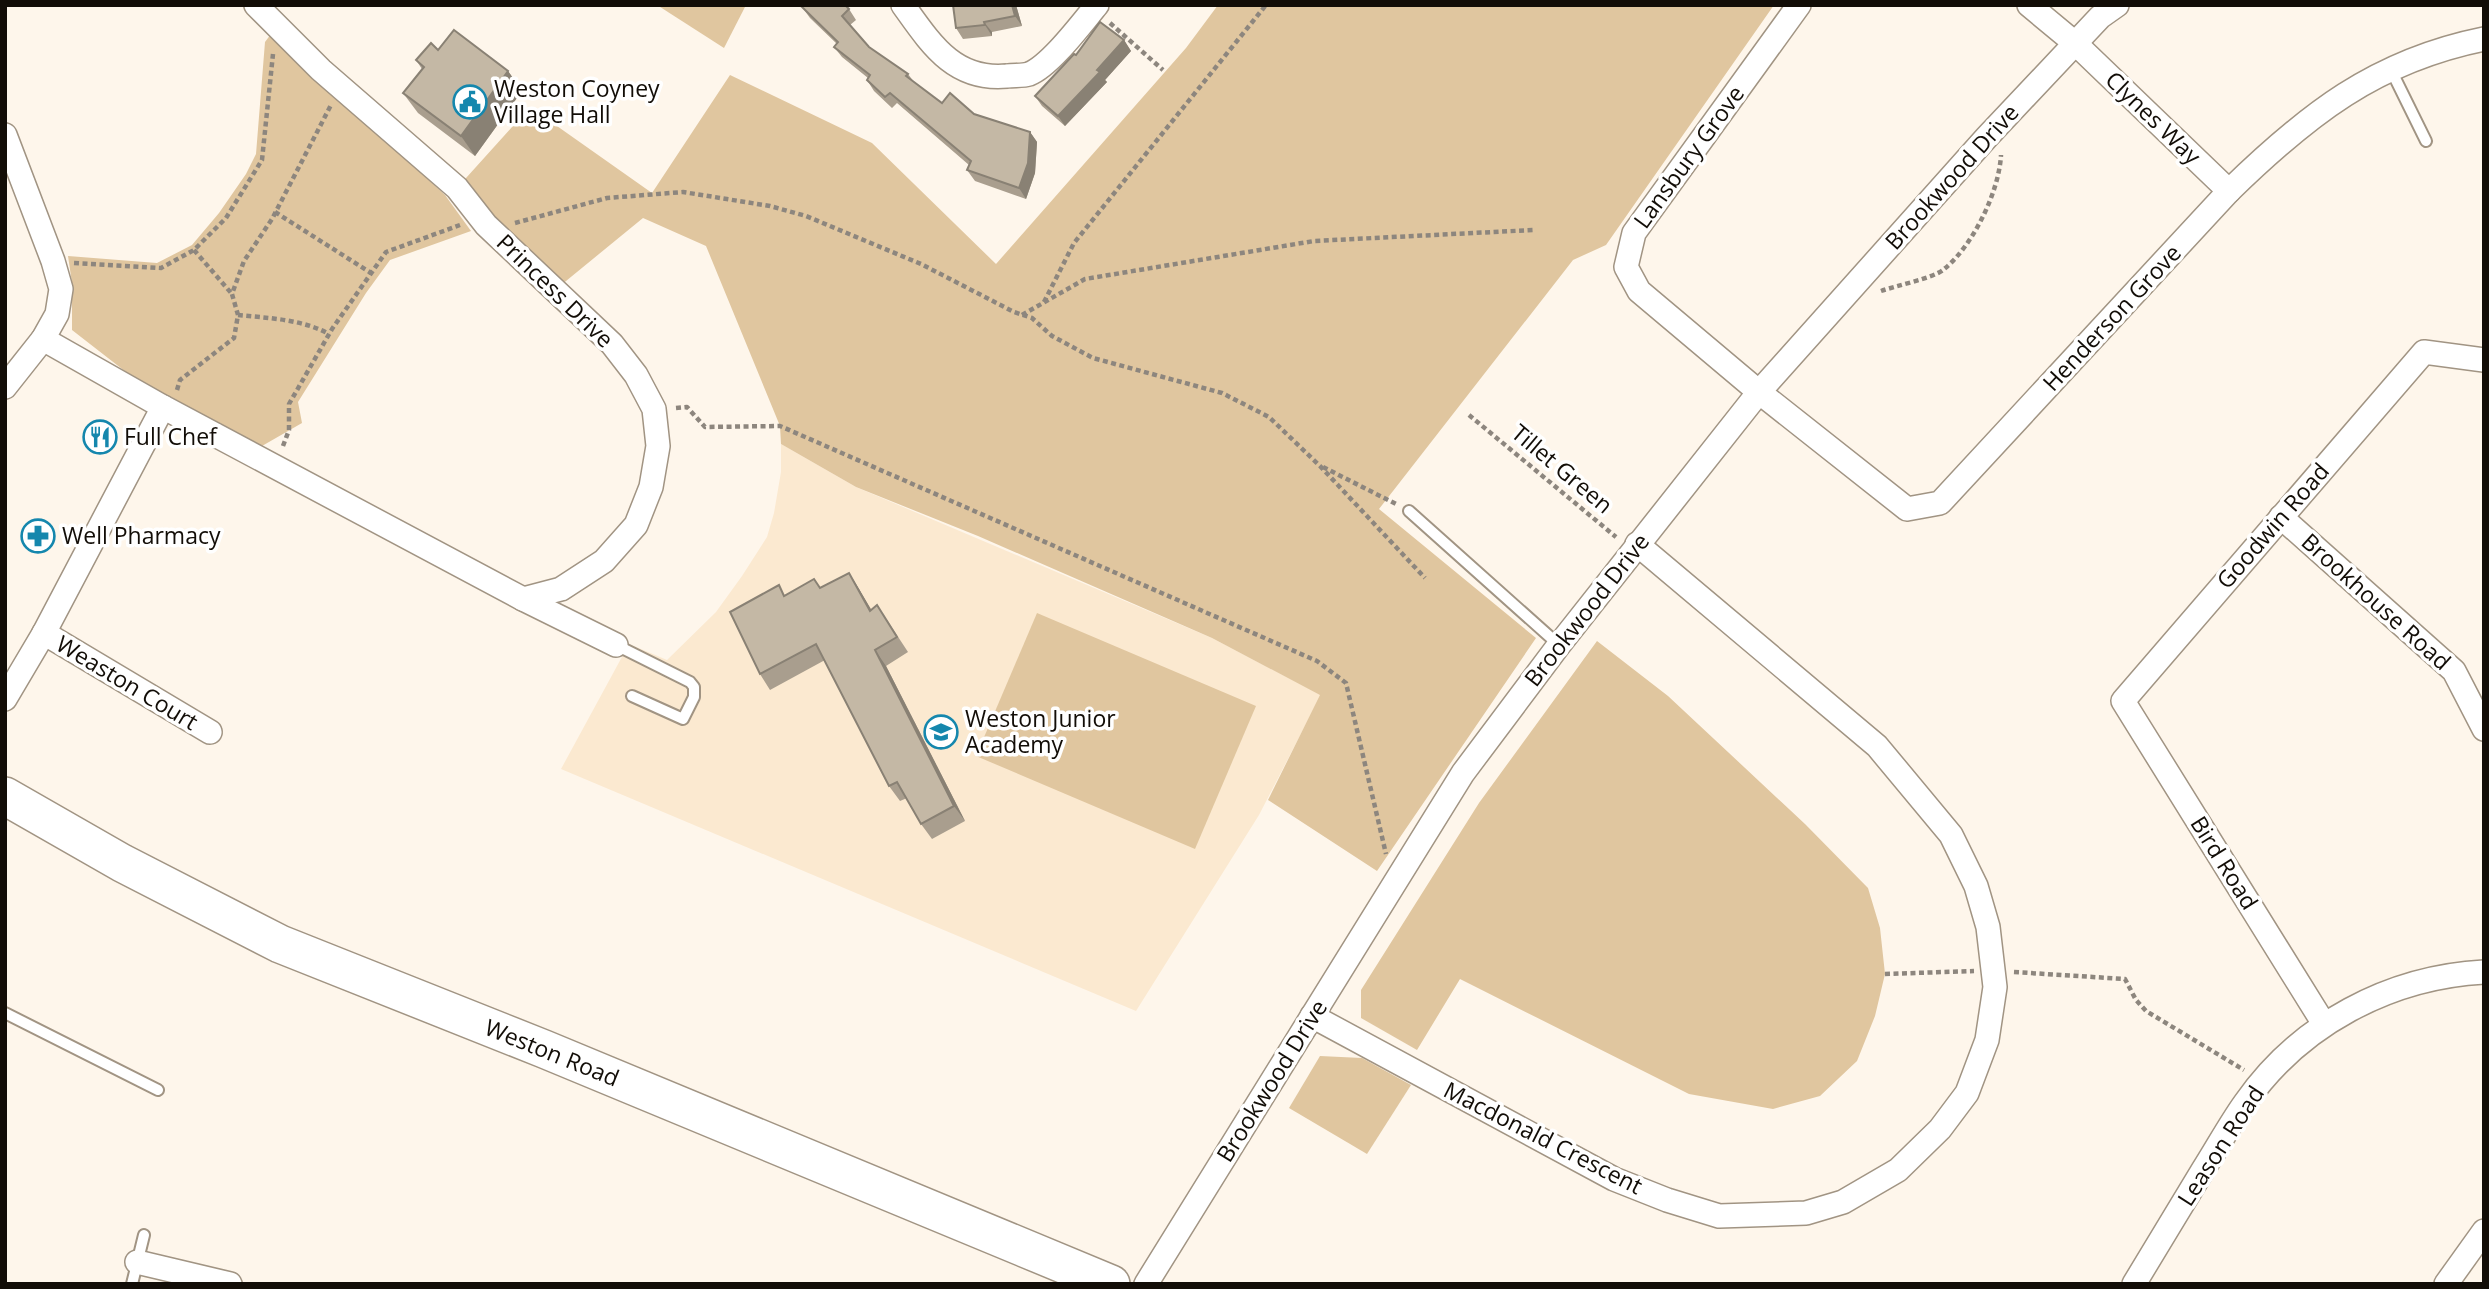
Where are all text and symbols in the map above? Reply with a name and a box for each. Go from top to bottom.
street label: Clynes Way [2099,64,2209,171]
place label: Weston Coyney Village Hall [494,72,660,130]
street label: Lansbury Grove [1625,79,1751,234]
public building icon: Weston Coyney Village Hall [451,83,489,121]
street label: Brookwood Drive [1877,97,2025,256]
street label: Princess Drive [490,226,621,354]
street label: Henderson Grove [2035,237,2188,398]
street label: Tillet Green [1505,416,1620,520]
restaurant icon: Full Chef [81,418,119,456]
place label: Full Chef [124,420,218,452]
street label: Goodwin Road [2209,456,2336,595]
pharmacy icon: Well Pharmacy [19,517,57,555]
place label: Well Pharmacy [62,519,221,551]
street label: Brookwood Drive [1516,526,1656,692]
street label: Brookhouse Road [2295,526,2458,677]
street label: Weaston Court [51,627,204,737]
place label: Weston Junior Academy [965,702,1116,760]
school or university icon: Weston Junior Academy [922,713,960,751]
street label: Bird Road [2183,809,2266,915]
street label: Brookwood Drive [1208,993,1334,1168]
street label: Weston Road [480,1011,624,1094]
street label: Macdonald Crescent [1439,1073,1648,1201]
street label: Leason Road [2169,1079,2271,1212]

